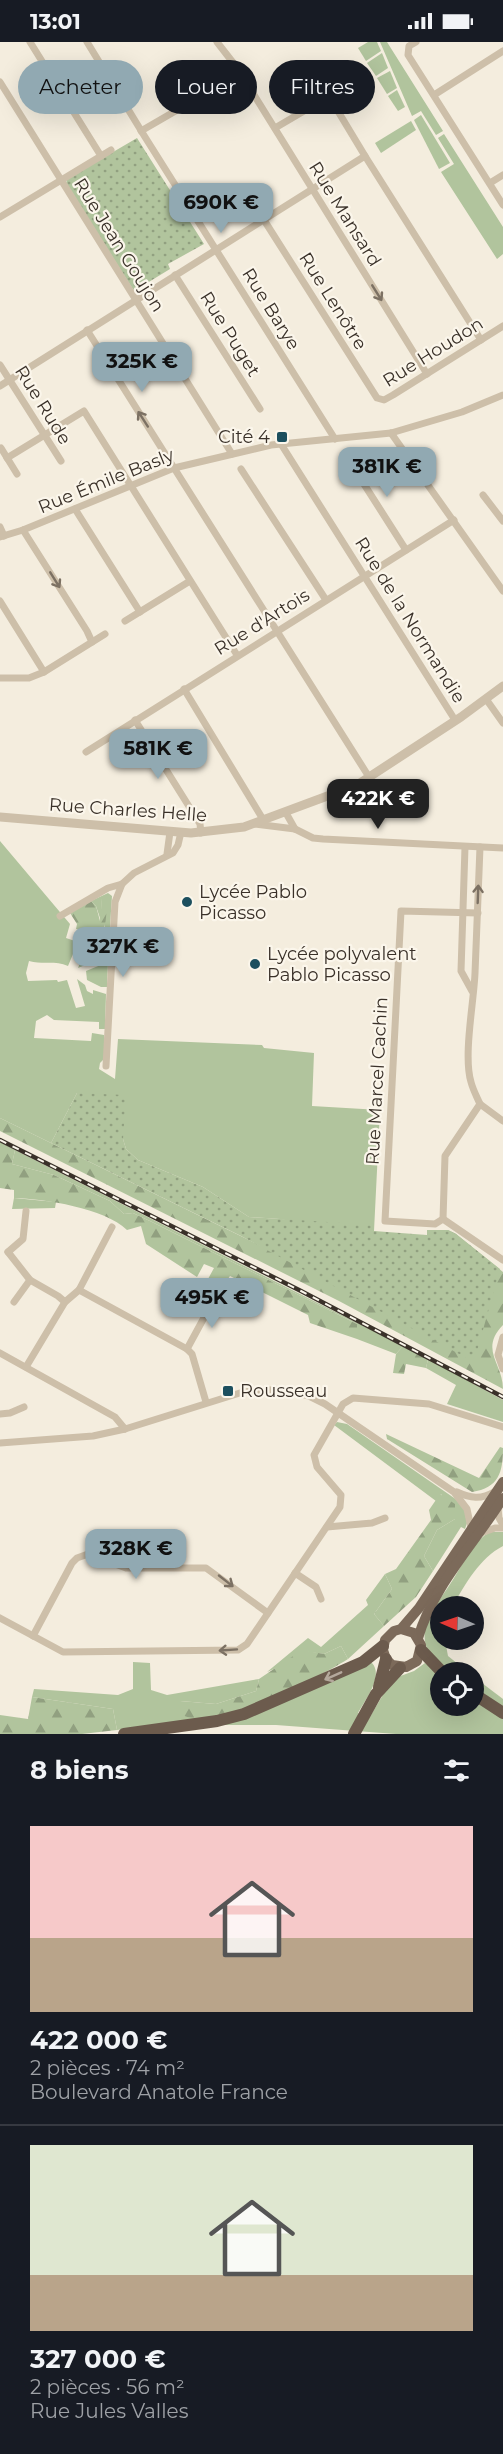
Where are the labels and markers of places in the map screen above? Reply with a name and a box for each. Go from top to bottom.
pin: 690K € [172,183,270,234]
pin: 325K € [93,342,191,393]
place label: Cité 4 [218,426,270,448]
marker: Cité 4 [275,430,289,444]
pin: 381K € [338,447,436,498]
pin: 581K € [109,729,207,780]
pin: 422K € [329,779,427,830]
place label: Lycée Pablo Picasso [199,881,307,924]
marker: Lycée Pablo Picasso [180,895,194,909]
pin: 327K € [74,927,172,978]
place label: Lycée polyvalent Pablo Picasso [267,943,417,986]
marker: Lycée polyvalent Pablo Picasso [248,957,262,971]
pin: 495K € [163,1278,261,1329]
place label: Rousseau [240,1380,327,1402]
marker: Rousseau [221,1384,235,1398]
pin: 328K € [87,1529,185,1580]

